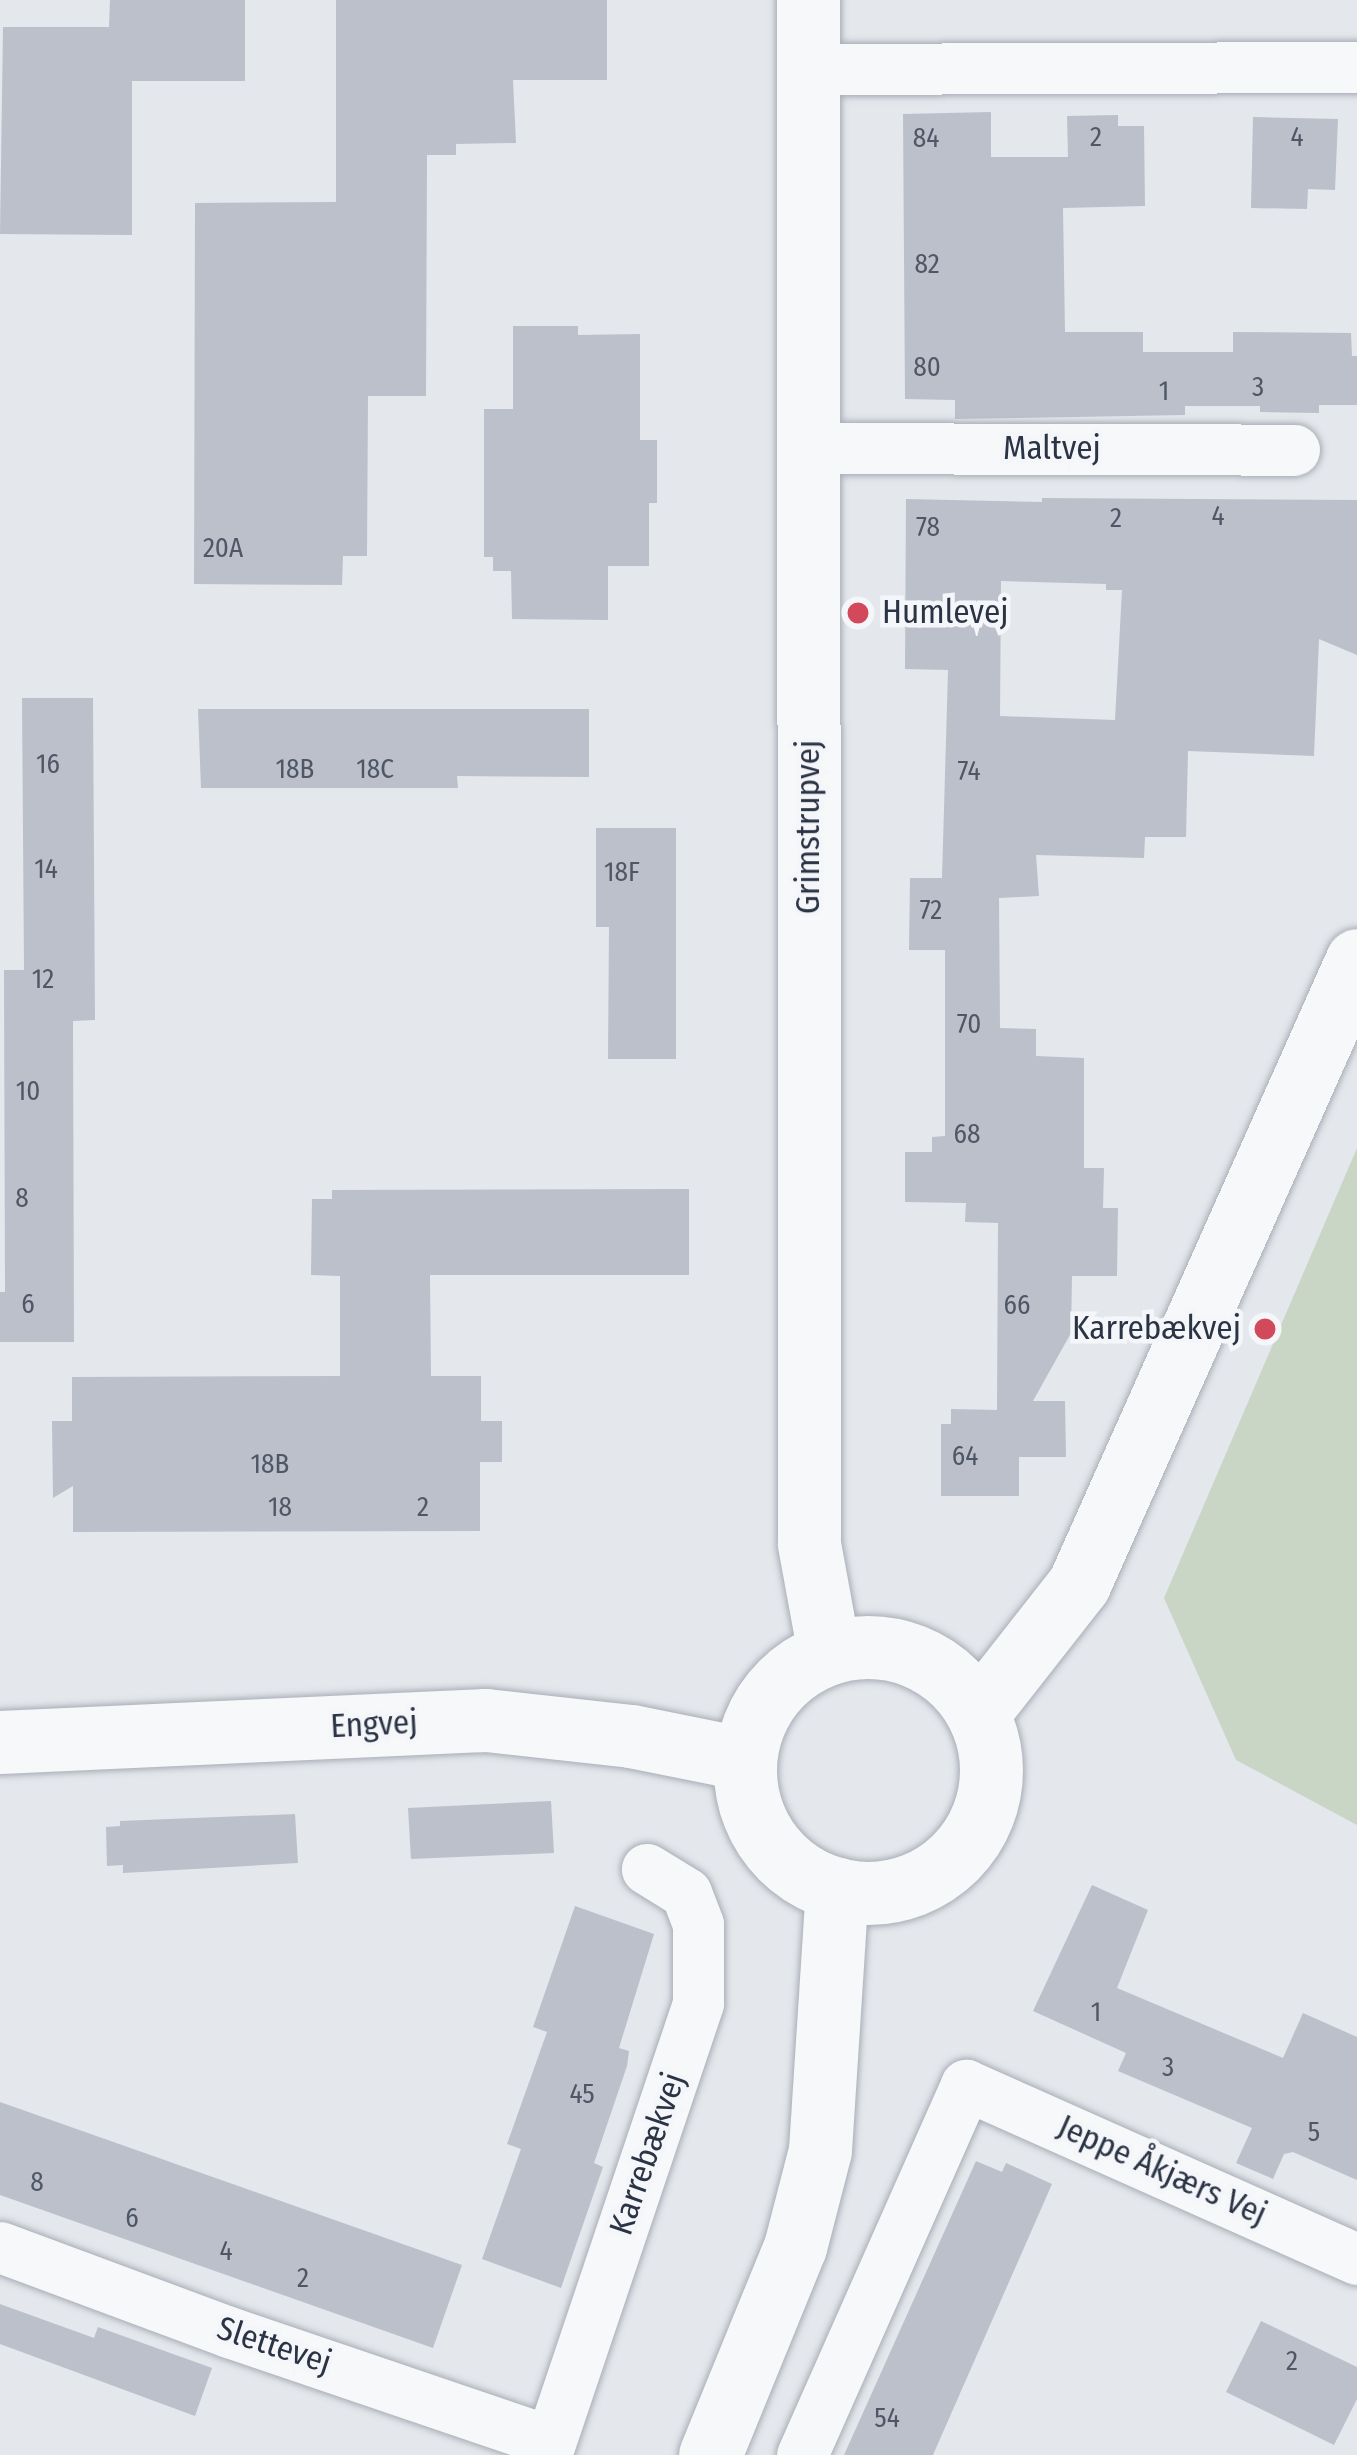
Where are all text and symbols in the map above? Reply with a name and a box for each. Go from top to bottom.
house number: 2 [1090,122,1102,154]
house number: 4 [1290,122,1304,154]
house number: 84 [913,123,939,155]
house number: 82 [914,249,940,281]
house number: 80 [913,352,941,384]
house number: 3 [1252,372,1264,404]
house number: 1 [1159,376,1169,408]
street label: Maltvej [1003,429,1101,469]
house number: 4 [1211,501,1225,533]
house number: 2 [1110,503,1122,535]
house number: 78 [916,512,940,544]
house number: 20A [203,533,243,565]
place label: Humlevej [882,593,1009,633]
marker: Humlevej [845,600,871,626]
street label: Grimstrupvej [789,740,829,914]
house number: 16 [36,749,60,781]
house number: 18B [276,754,314,786]
house number: 18C [356,754,394,786]
house number: 74 [957,756,981,788]
house number: 14 [34,854,58,886]
house number: 18F [604,857,640,889]
house number: 72 [920,895,942,927]
house number: 12 [32,964,54,996]
house number: 70 [957,1009,981,1041]
house number: 10 [16,1076,40,1108]
house number: 68 [954,1119,980,1151]
house number: 8 [15,1183,29,1215]
house number: 6 [21,1289,35,1321]
house number: 66 [1004,1290,1030,1322]
place label: Karrebækvej [1072,1309,1241,1349]
marker: Karrebækvej [1252,1316,1278,1342]
house number: 64 [952,1441,978,1473]
house number: 18B [251,1449,289,1481]
house number: 18 [268,1492,292,1524]
house number: 2 [417,1492,429,1524]
street label: Engvej [329,1703,419,1747]
house number: 1 [1091,1997,1101,2029]
house number: 3 [1162,2052,1174,2084]
street label: Karrebækvej [602,2068,694,2240]
house number: 45 [569,2079,595,2111]
street label: Jeppe Åkjærs Vej [1051,2107,1273,2235]
house number: 5 [1308,2117,1320,2149]
house number: 8 [30,2167,44,2199]
house number: 6 [125,2203,139,2235]
house number: 4 [219,2236,233,2268]
house number: 2 [297,2263,309,2295]
street label: Slettevej [212,2309,336,2383]
house number: 2 [1286,2346,1298,2378]
house number: 54 [874,2403,900,2435]

